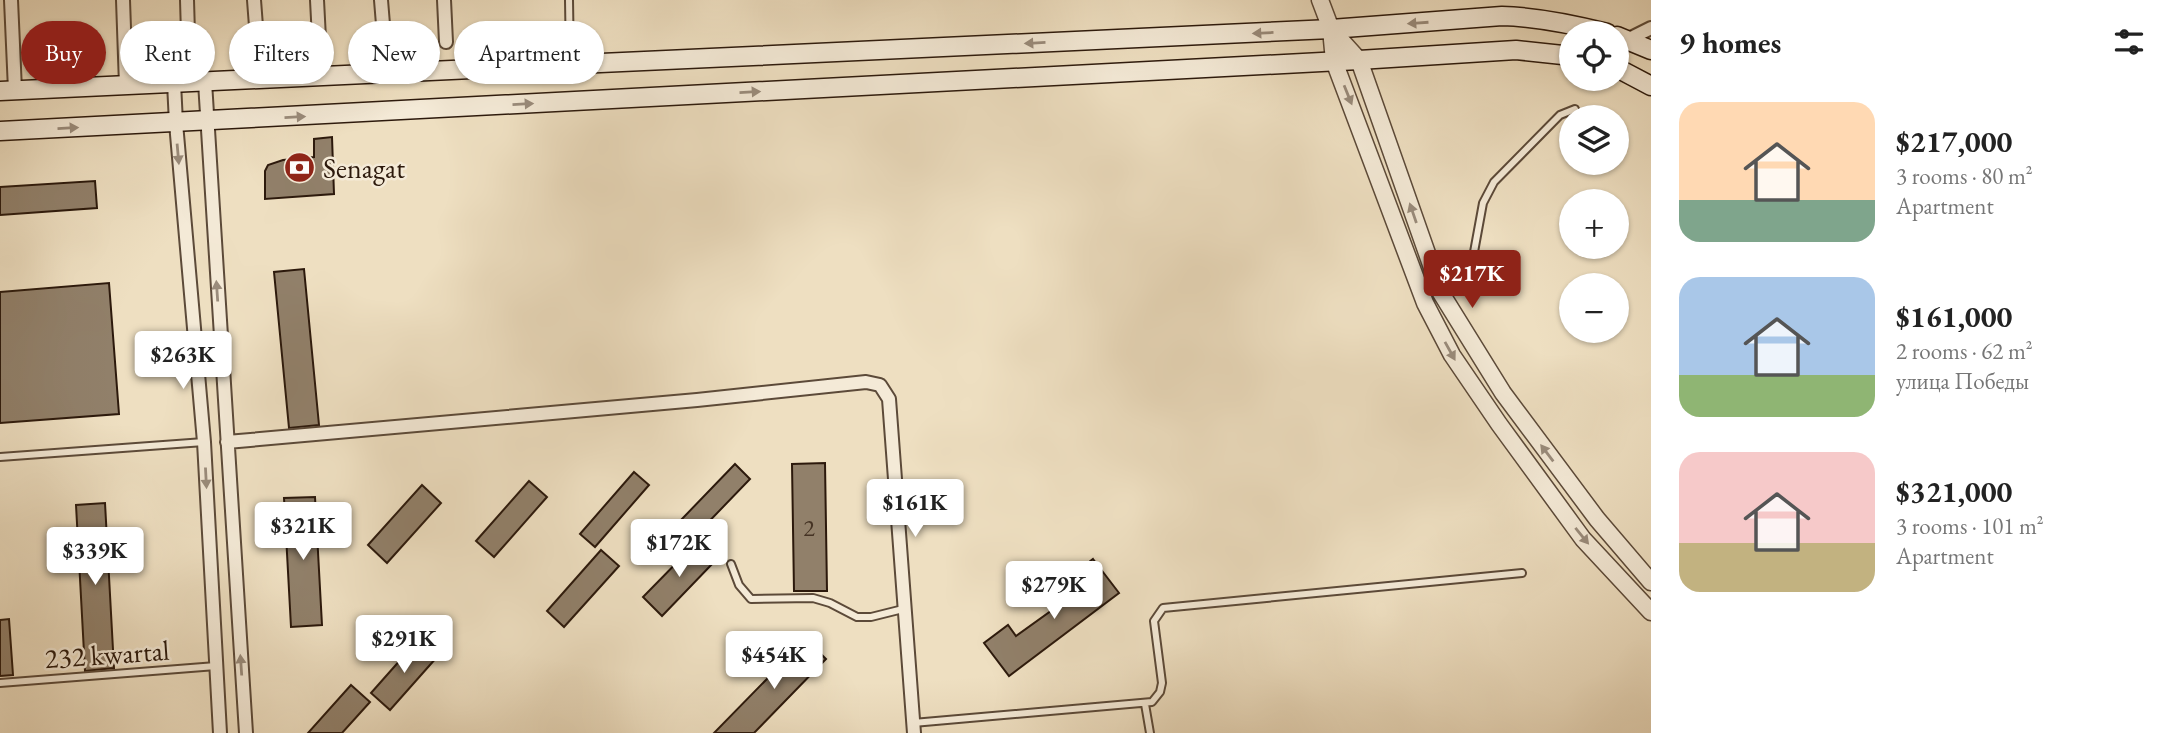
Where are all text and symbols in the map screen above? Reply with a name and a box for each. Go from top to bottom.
one-way arrow [1407,18,1429,29]
chip: Buy [21,21,106,84]
chip: Rent [120,21,215,84]
chip: Filters [229,21,334,84]
chip: New [348,21,440,84]
chip: Apartment [454,21,604,84]
map controls [1559,21,1629,343]
button: locate [1559,21,1629,91]
text: 9 homes [1679,23,1781,62]
icon: filters [2110,23,2148,61]
one-way arrow [1251,27,1273,38]
one-way arrow [1024,38,1046,49]
one-way arrow [1343,84,1354,105]
one-way arrow [739,86,761,97]
one-way arrow [512,99,534,110]
button: layers [1559,105,1629,175]
one-way arrow [285,111,307,122]
one-way arrow [57,122,79,133]
text: $217,000 [1896,122,2012,161]
icon: home [1735,130,1819,214]
one-way arrow [173,143,184,165]
place label: Senagat [323,150,405,186]
bank icon: Senagat [283,151,317,185]
text: 3 rooms · 80 m² [1896,161,2033,191]
button: + [1559,189,1629,259]
text: Apartment [1896,191,1994,221]
one-way arrow [1407,203,1418,224]
pin: $217K [1423,250,1521,310]
text: $217K [1440,258,1504,288]
button: − [1559,273,1629,343]
one-way arrow [211,280,222,302]
text: $161,000 [1896,297,2012,336]
icon: home [1735,305,1819,389]
pin: $263K [134,332,232,391]
text: 2 rooms · 62 m² [1896,336,2033,366]
text: $263K [151,339,215,369]
one-way arrow [1444,342,1456,361]
text: улица Победы [1896,366,2029,396]
one-way arrow [1540,444,1555,462]
one-way arrow [201,468,212,490]
text: $321,000 [1896,472,2012,511]
pin: $161K [866,480,964,539]
icon: home [1735,480,1819,564]
text: $161K [883,487,947,517]
pin: $321K [254,503,352,562]
text: $321K [271,510,335,540]
text: 3 rooms · 101 m² [1896,511,2044,541]
house number: 2 [803,512,815,543]
pin: $172K [630,520,728,579]
text: $172K [647,527,711,557]
one-way arrow [1575,527,1590,545]
pin: $339K [46,528,144,587]
text: $339K [63,535,127,565]
text: Apartment [1896,541,1994,571]
pin: $279K [1005,562,1103,621]
text: $279K [1022,569,1086,599]
pin: $291K [355,616,453,675]
text: $291K [372,623,436,653]
street label: 232 kwartal [43,632,171,676]
pin: $454K [725,632,823,691]
text: $454K [742,639,806,669]
one-way arrow [236,654,247,676]

